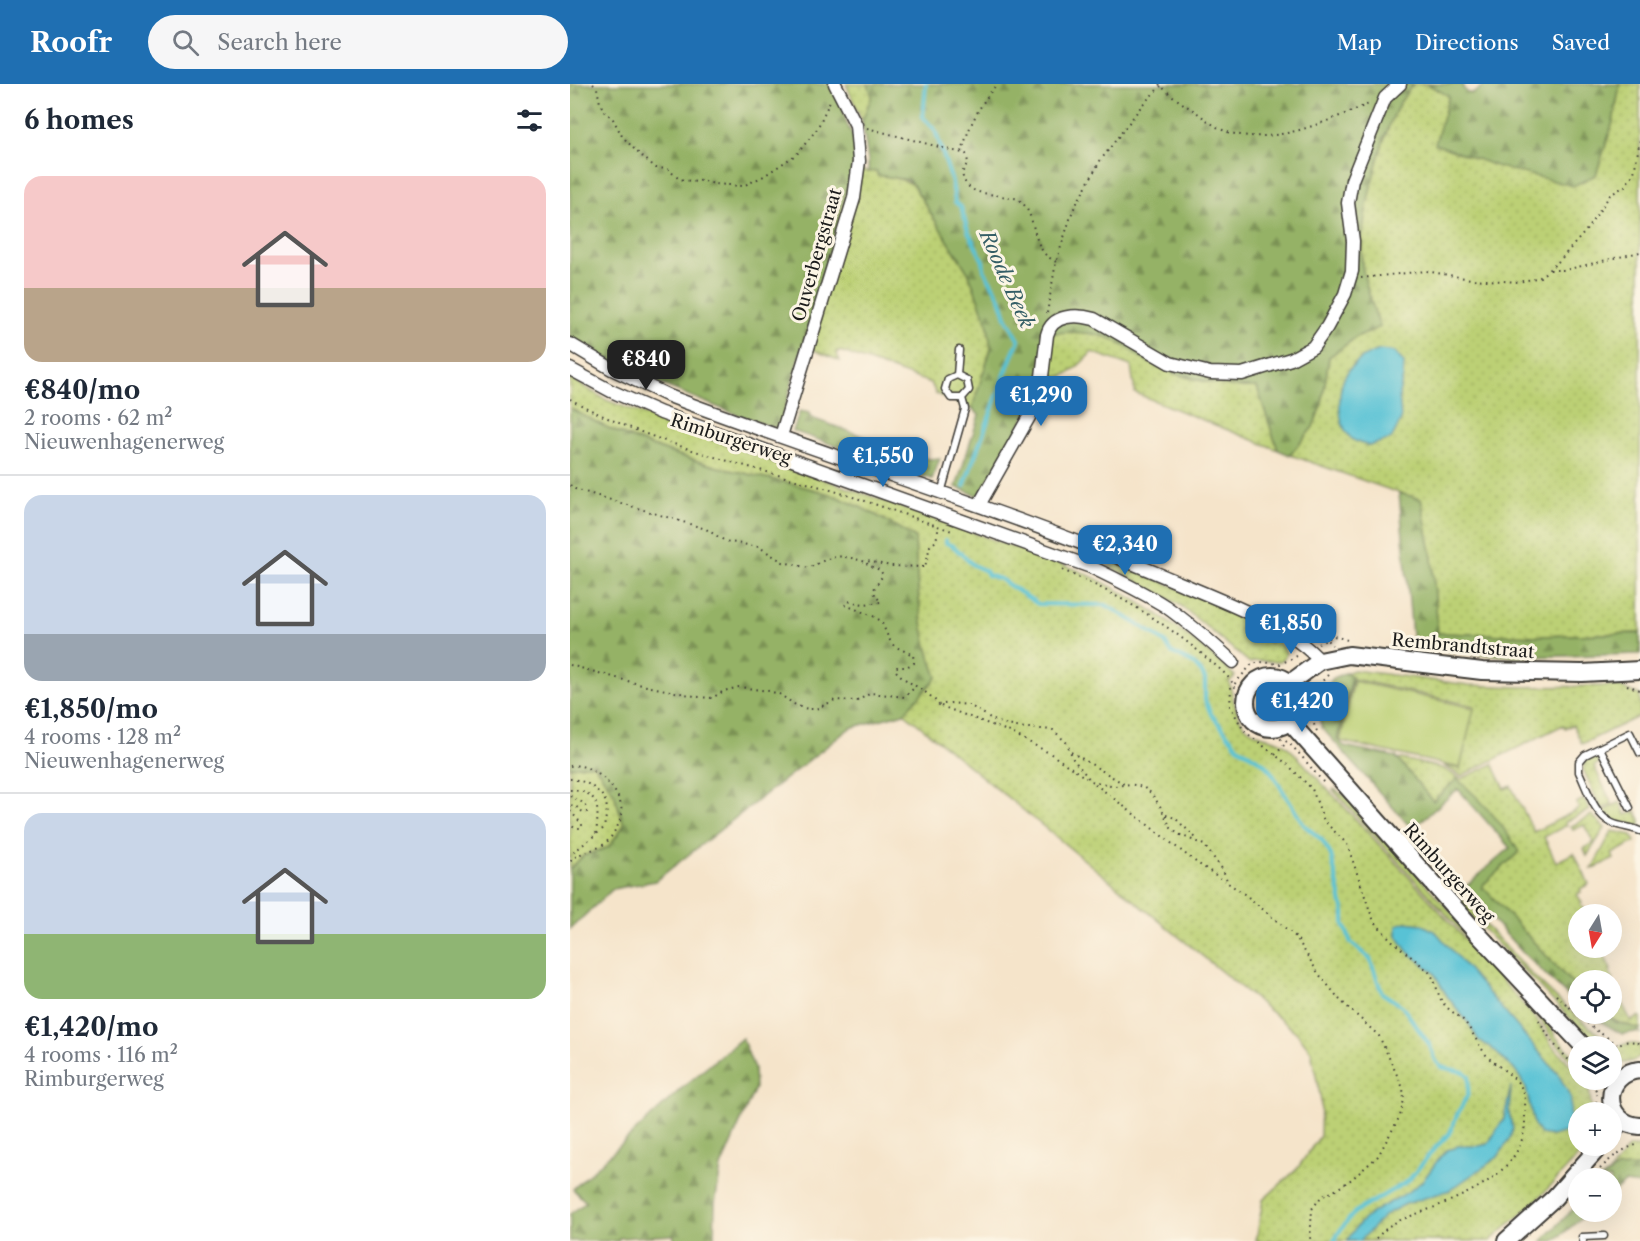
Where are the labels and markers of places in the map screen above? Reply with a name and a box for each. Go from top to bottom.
pin: €840 [610,340,682,391]
pin: €1,290 [992,376,1090,427]
pin: €1,550 [834,437,932,488]
pin: €2,340 [1076,525,1174,576]
pin: €1,850 [1242,604,1340,655]
pin: €1,420 [1253,682,1351,733]

